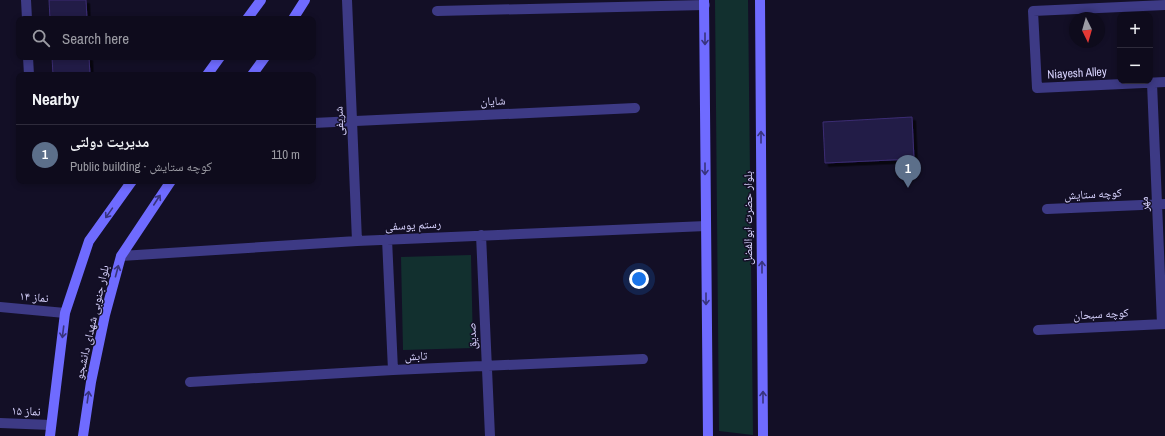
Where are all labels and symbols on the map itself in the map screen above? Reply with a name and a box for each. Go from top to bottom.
north arrow [1069,12,1105,48]
one-way arrow [701,32,709,45]
street label: Niayesh Alley [1047,63,1107,83]
street label: شایان [480,93,506,109]
street label: شریفی [330,106,348,136]
one-way arrow [757,131,765,144]
pin: 1 [895,155,921,188]
one-way arrow [701,162,709,175]
street label: بلوار حضرت ابوالفضل [740,171,756,265]
street label: کوچه ستایش [1064,184,1122,204]
one-way arrow [153,195,161,206]
street label: مهر [1136,196,1152,213]
one-way arrow [105,207,113,218]
street label: رستم یوسفی [384,216,442,234]
one-way arrow [758,261,766,274]
street label: بلوار جنوبی شهدای دانشجو [71,263,113,381]
one-way arrow [114,264,121,277]
your location [629,269,649,289]
street label: نماز ۱۴ [19,288,49,306]
one-way arrow [702,292,710,305]
street label: کوچه سبحان [1073,305,1129,323]
street label: صدیق [464,322,480,350]
one-way arrow [59,325,67,338]
street label: تابش [404,348,428,364]
one-way arrow [84,391,92,404]
one-way arrow [759,391,767,404]
street label: نماز ۱۵ [11,402,41,420]

